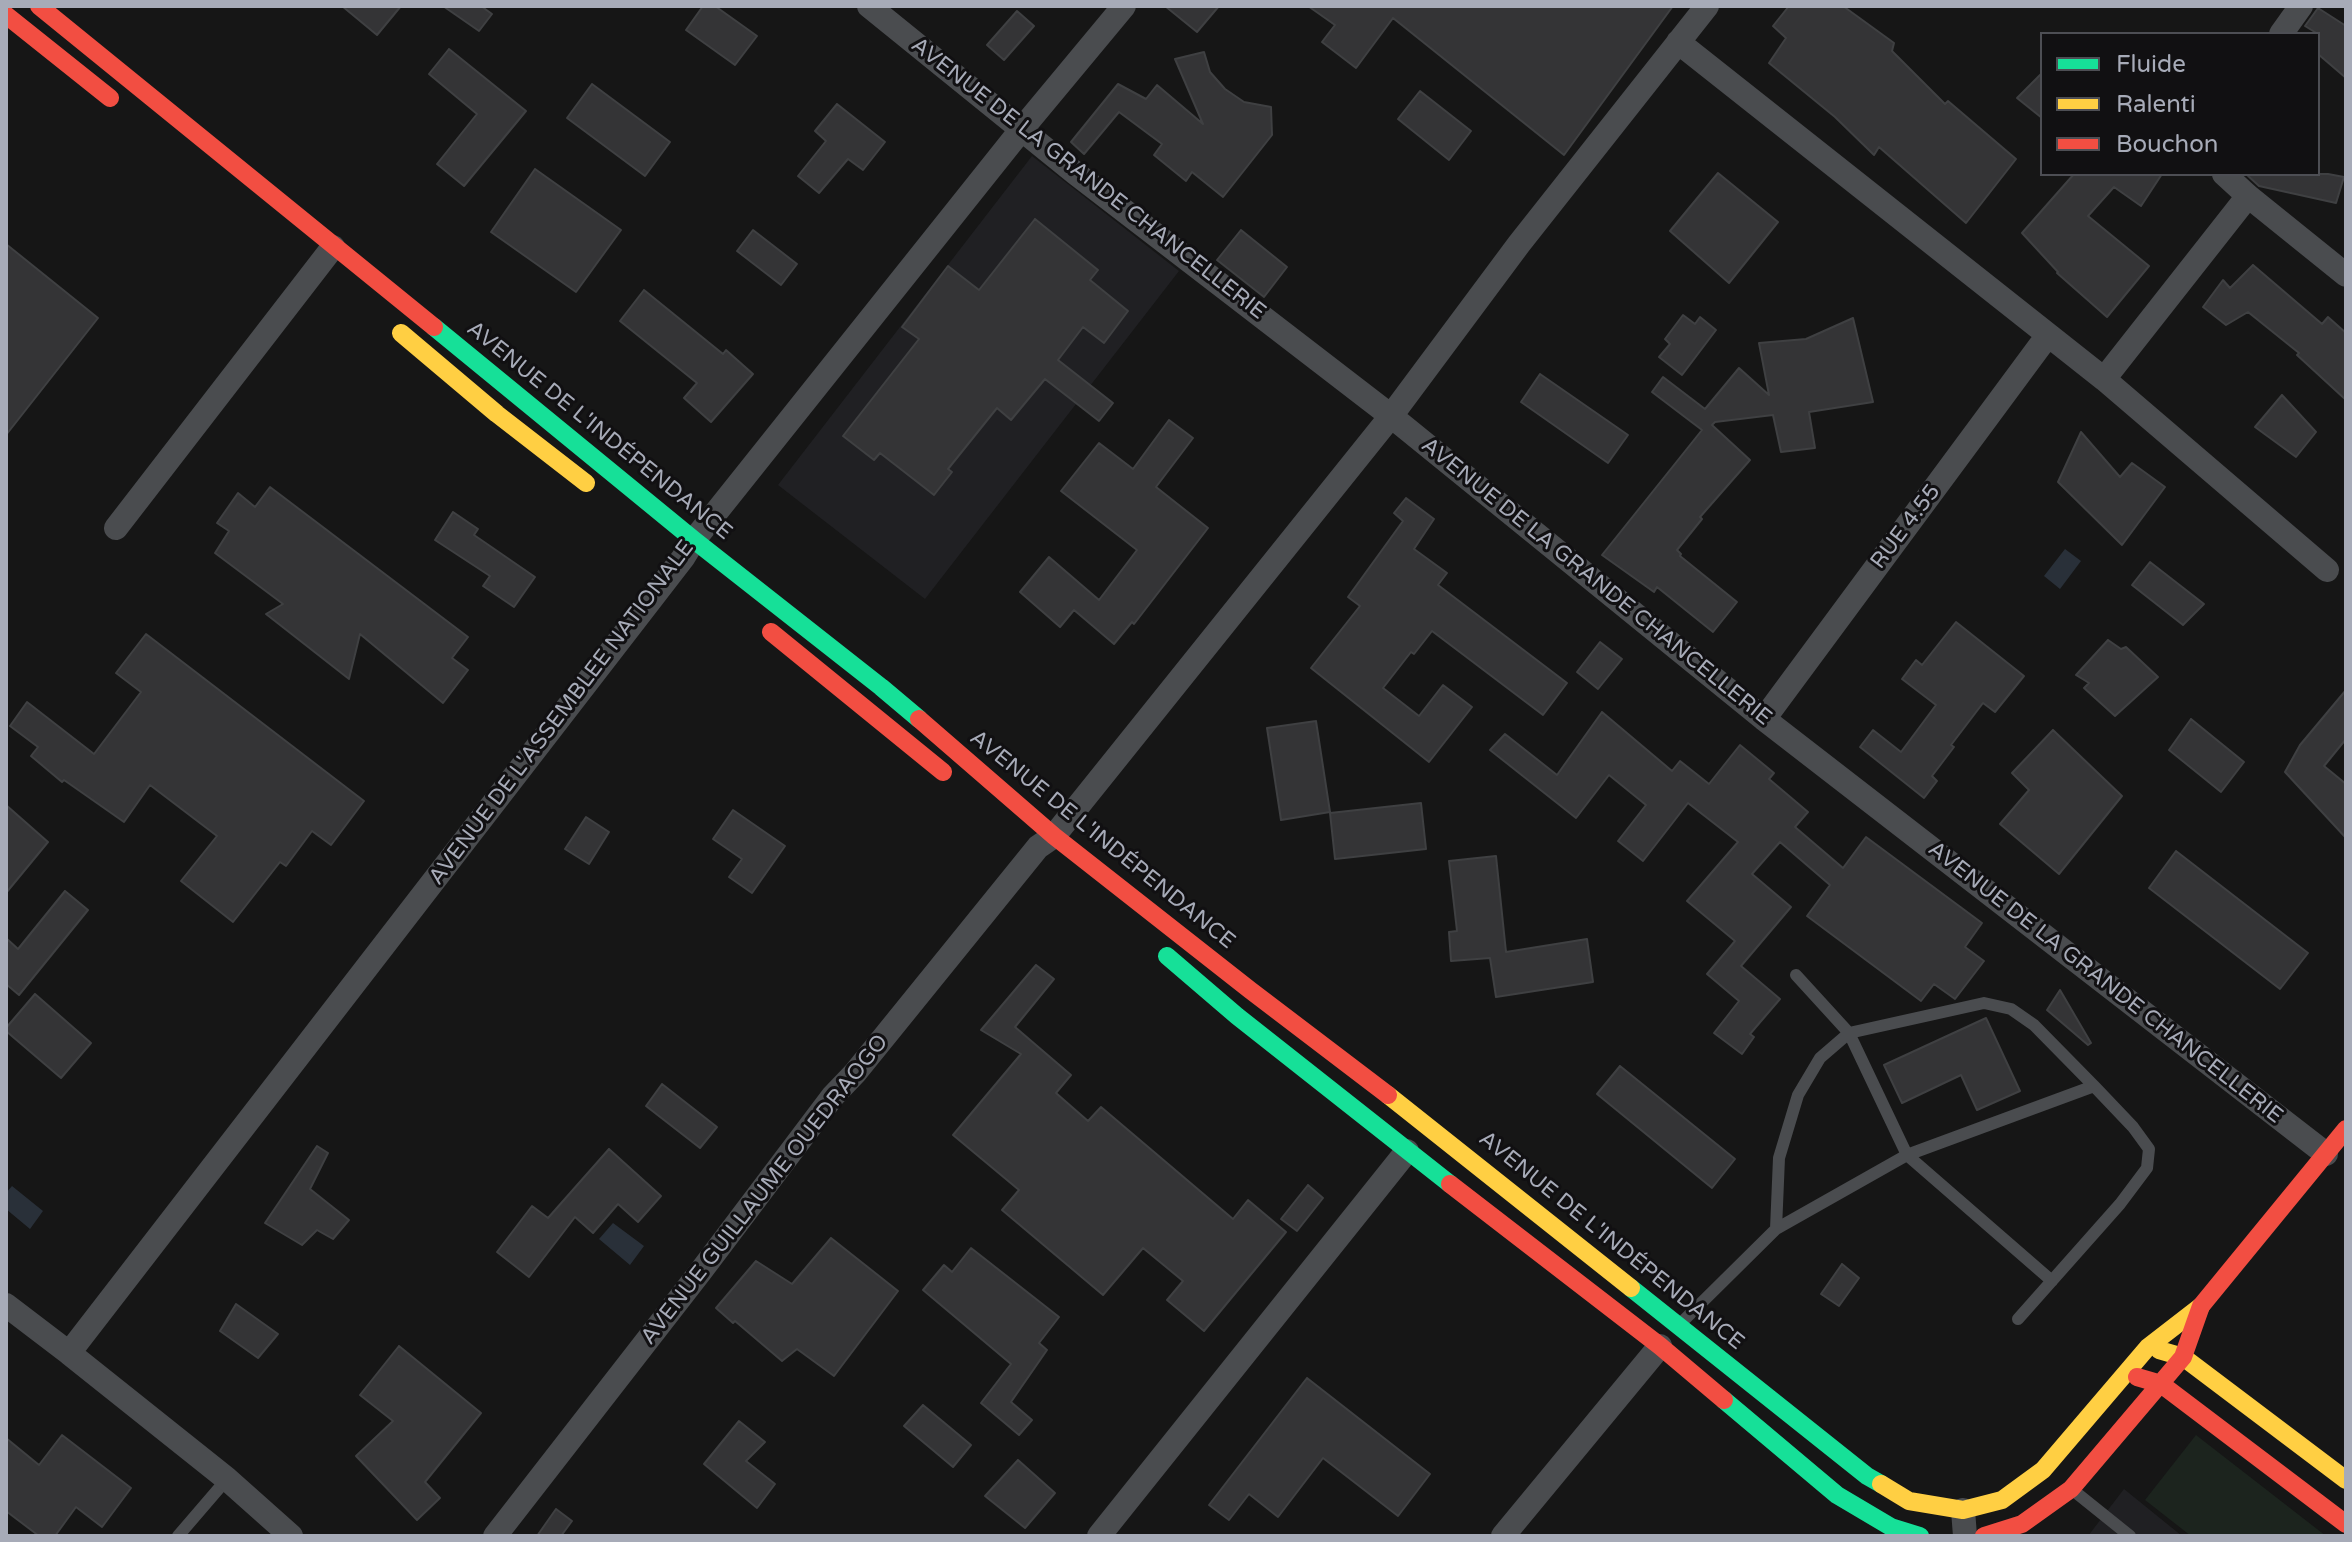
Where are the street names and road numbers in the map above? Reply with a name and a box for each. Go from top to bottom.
street label: AVENUE DE LA GRANDE CHANCELLERIE [905,32,1271,326]
street label: AVENUE DE L'INDÉPENDANCE [461,316,737,546]
street label: AVENUE DE LA GRANDE CHANCELLERIE [1416,432,1776,732]
street label: RUE 4.55 [1866,479,1946,575]
street label: AVENUE DE L'ASSEMBLEE NATIONALE [424,536,700,890]
street label: AVENUE DE L'INDÉPENDANCE [964,725,1240,955]
street label: AVENUE DE LA GRANDE CHANCELLERIE [1922,836,2288,1130]
street label: AVENUE GUILLAUME OUEDRAOGO [636,1030,894,1350]
street label: AVENUE DE L'INDÉPENDANCE [1473,1126,1749,1356]

